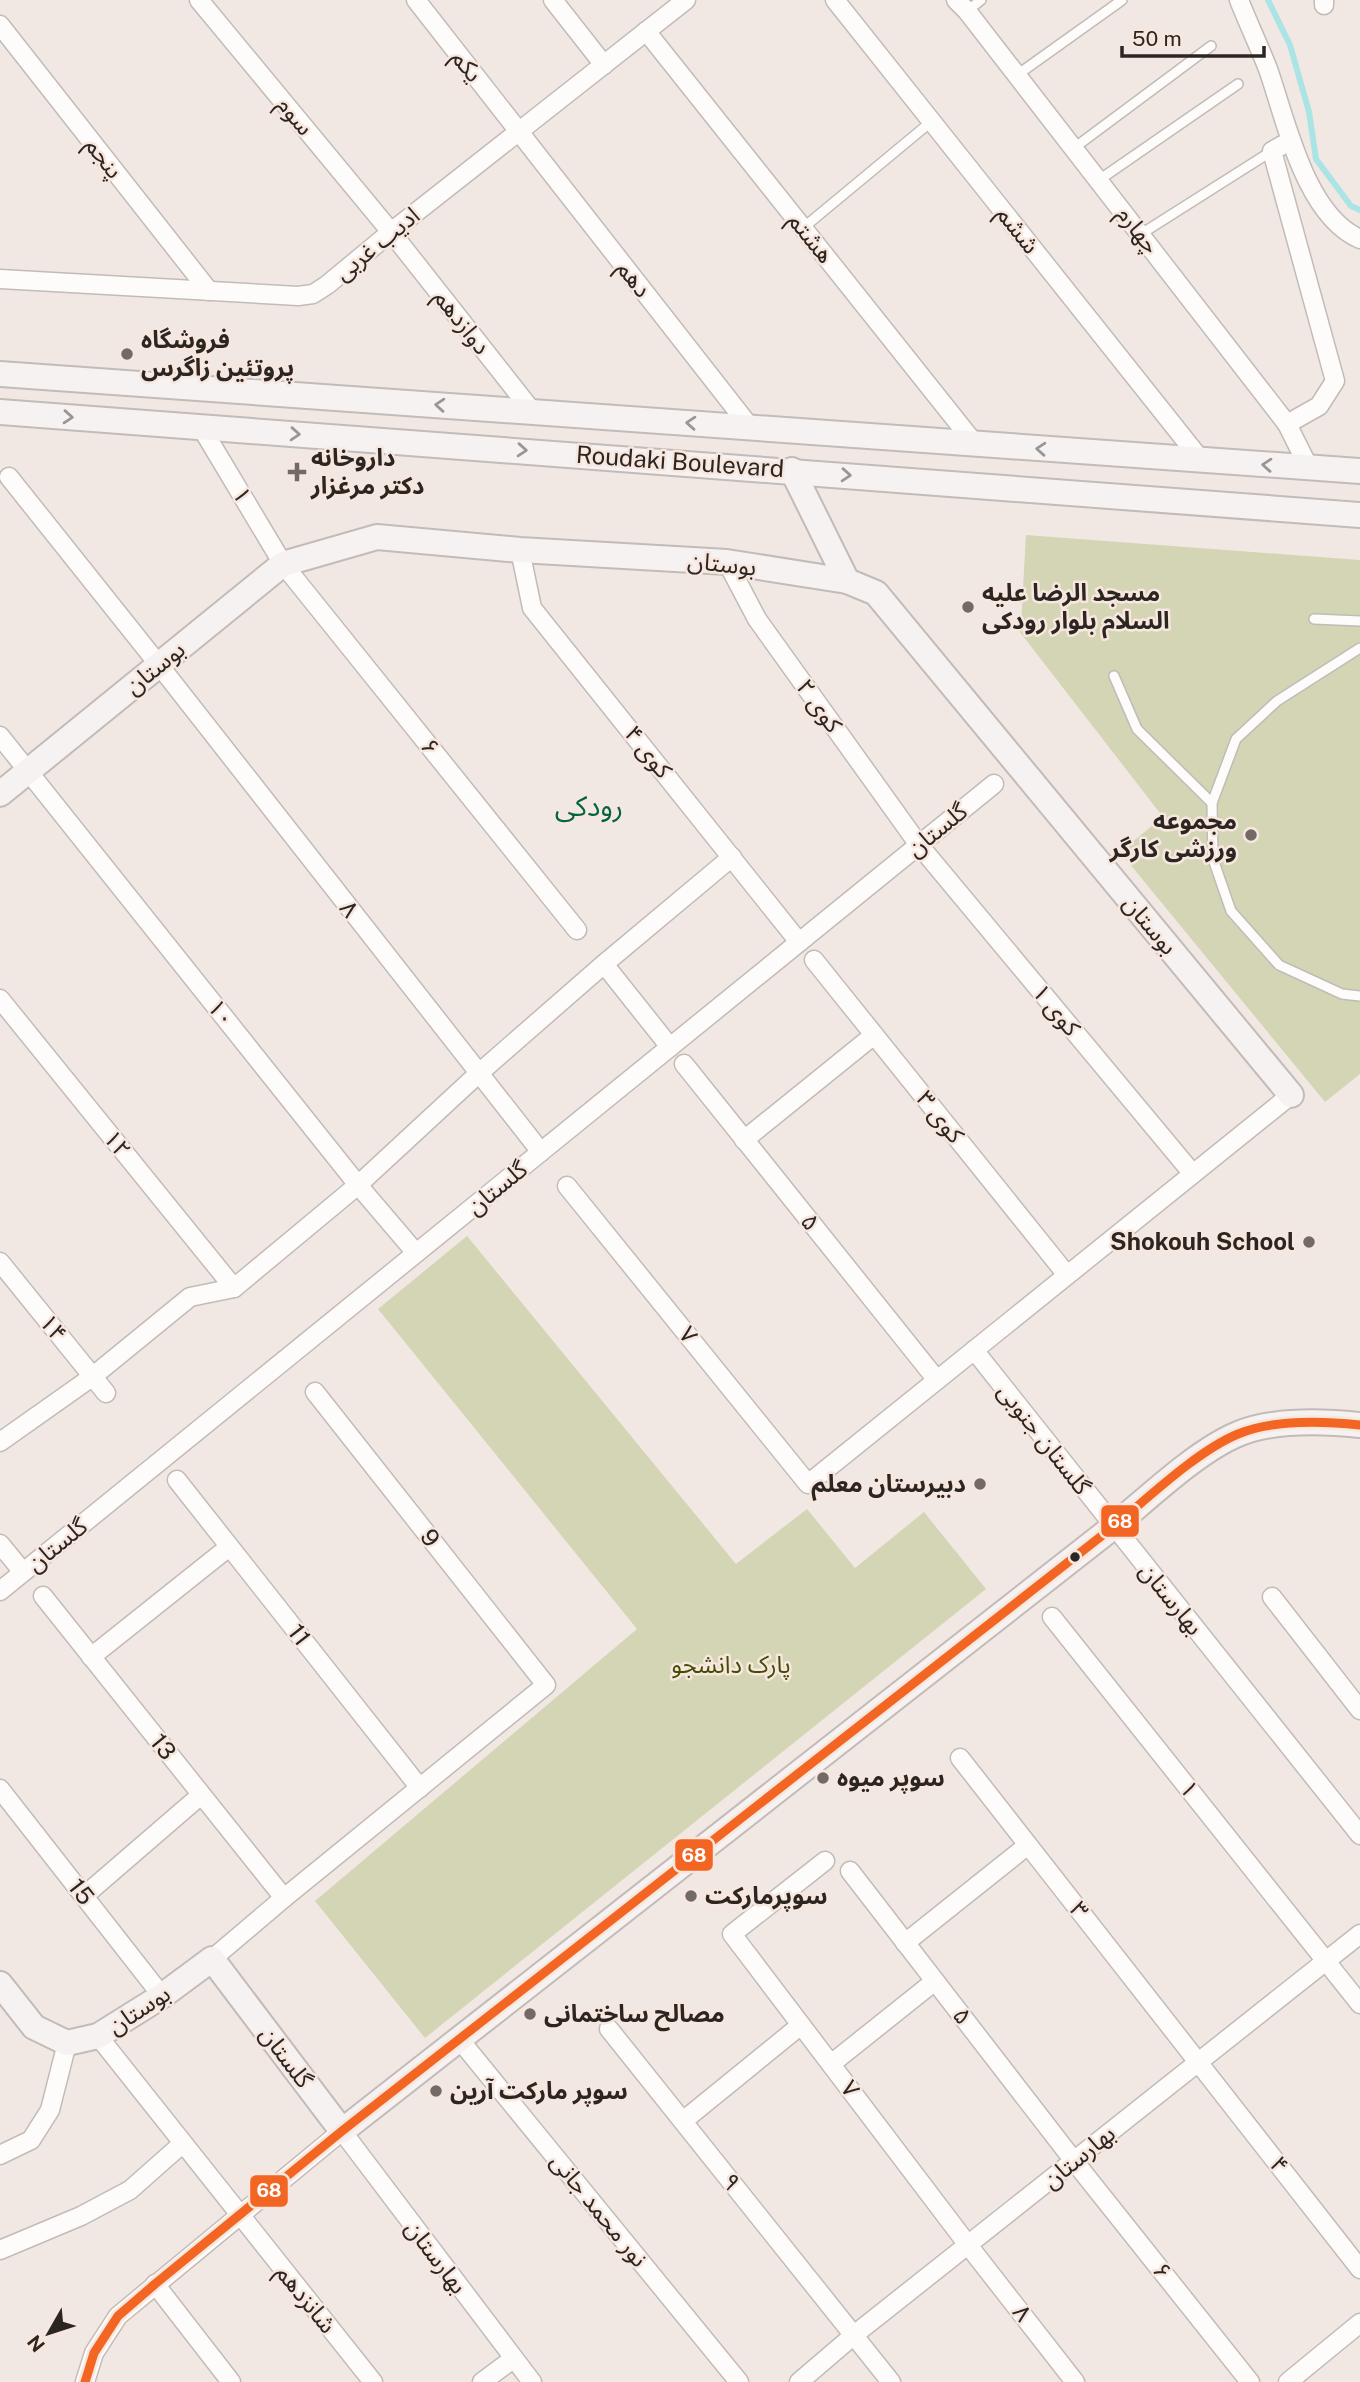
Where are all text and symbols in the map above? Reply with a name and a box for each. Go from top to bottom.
scale bar [1122,14,1264,58]
text: 50 m [1132,26,1182,51]
street label: یکم [443,44,489,89]
street label: سوم [268,90,320,144]
street label: پنجم [77,131,129,186]
street label: ادیب غربی [328,200,425,287]
street label: ششم [988,200,1046,261]
street label: چهارم [1108,200,1166,262]
street label: هشتم [780,207,840,271]
street label: دهم [609,255,658,305]
street label: دوازدهم [426,283,497,362]
place label: فروشگاه پروتئین زاگرس [141,325,294,384]
marker: فروشگاه پروتئین زاگرس [119,346,135,362]
one-way arrow [434,398,445,413]
one-way arrow [63,409,74,424]
one-way arrow [686,416,697,431]
one-way arrow [290,426,301,441]
street label: Roudaki Boulevard [575,440,785,482]
one-way arrow [1035,441,1046,456]
place label: داروخانه دکتر مرغزار [310,443,424,500]
one-way arrow [517,443,528,458]
one-way arrow [1262,458,1273,473]
marker: داروخانه دکتر مرغزار [289,464,305,480]
one-way arrow [841,467,852,482]
street label: ۱ [227,481,258,508]
street label: بوستان [686,545,758,582]
place label: مسجد الرضا علیه السلام بلوار رودکی [982,578,1170,639]
marker: مسجد الرضا علیه السلام بلوار رودکی [960,599,976,615]
street label: بوستان [119,635,191,701]
street label: کوی ۲ [790,673,849,739]
street label: کوی ۴ [619,720,679,785]
street label: ۶ [416,732,446,761]
district label: رودکی [555,789,623,823]
street label: گلستان [900,796,974,863]
place label: مجموعه ورزشی کارگر [1109,806,1237,863]
marker: مجموعه ورزشی کارگر [1243,827,1259,843]
street label: بوستان [1117,889,1184,960]
street label: ۸ [335,894,365,923]
street label: کوی ۱ [1026,978,1087,1042]
street label: ۱۰ [202,993,241,1032]
street label: کوی ۳ [911,1085,971,1150]
street label: ۱۲ [98,1124,137,1163]
street label: گلستان [460,1154,534,1221]
street label: ۵ [796,1207,826,1236]
place label: Shokouh School [1110,1227,1295,1255]
marker: Shokouh School [1301,1234,1317,1250]
street label: ۱۴ [34,1308,73,1347]
street label: ۷ [674,1320,704,1349]
street label: گلستان جنوبی [992,1377,1098,1501]
place label: دبیرستان معلم [811,1469,966,1501]
marker: دبیرستان معلم [972,1476,988,1492]
line badge: 68 [1100,1504,1140,1538]
text: 68 [1107,1510,1133,1532]
street label: گلستان [20,1511,94,1578]
street label: 9 [415,1523,446,1552]
unlabelled marker [1068,1550,1082,1564]
street label: بهارستان [1133,1557,1209,1641]
street label: 11 [283,1618,317,1651]
park label: پارک دانشجو [671,1650,791,1680]
street label: 13 [145,1728,182,1765]
place label: سوپر میوه [837,1763,945,1794]
marker: سوپر میوه [815,1770,831,1786]
street label: ۱ [1175,1774,1205,1802]
line badge: 68 [674,1838,714,1872]
text: 68 [681,1844,707,1866]
street label: 15 [63,1873,101,1910]
place label: سوپرمارکت [705,1881,828,1912]
marker: سوپرمارکت [683,1888,699,1904]
street label: ۳ [1065,1895,1095,1923]
street label: بوستان [102,1979,176,2041]
place label: مصالح ساختمانی [544,1999,725,2032]
street label: ۵ [948,2001,978,2029]
marker: مصالح ساختمانی [522,2006,538,2022]
street label: گلستان [254,2020,320,2094]
street label: ۷ [835,2074,866,2103]
place label: سوپر مارکت آرین [450,2076,628,2107]
marker: سوپر مارکت آرین [428,2083,444,2099]
street label: بهارستان [1037,2119,1121,2195]
street label: نور محمد جانی [545,2147,654,2272]
street label: ۴ [1265,2150,1295,2178]
street label: ۹ [717,2167,747,2196]
line badge: 68 [249,2174,289,2208]
text: 68 [256,2179,282,2201]
street label: بهارستان [399,2214,474,2299]
street label: ۶ [1148,2256,1178,2285]
street label: شانزدهم [268,2259,343,2341]
north arrow [14,2298,84,2368]
street label: ۸ [1008,2298,1038,2327]
text: N [23,2331,49,2356]

